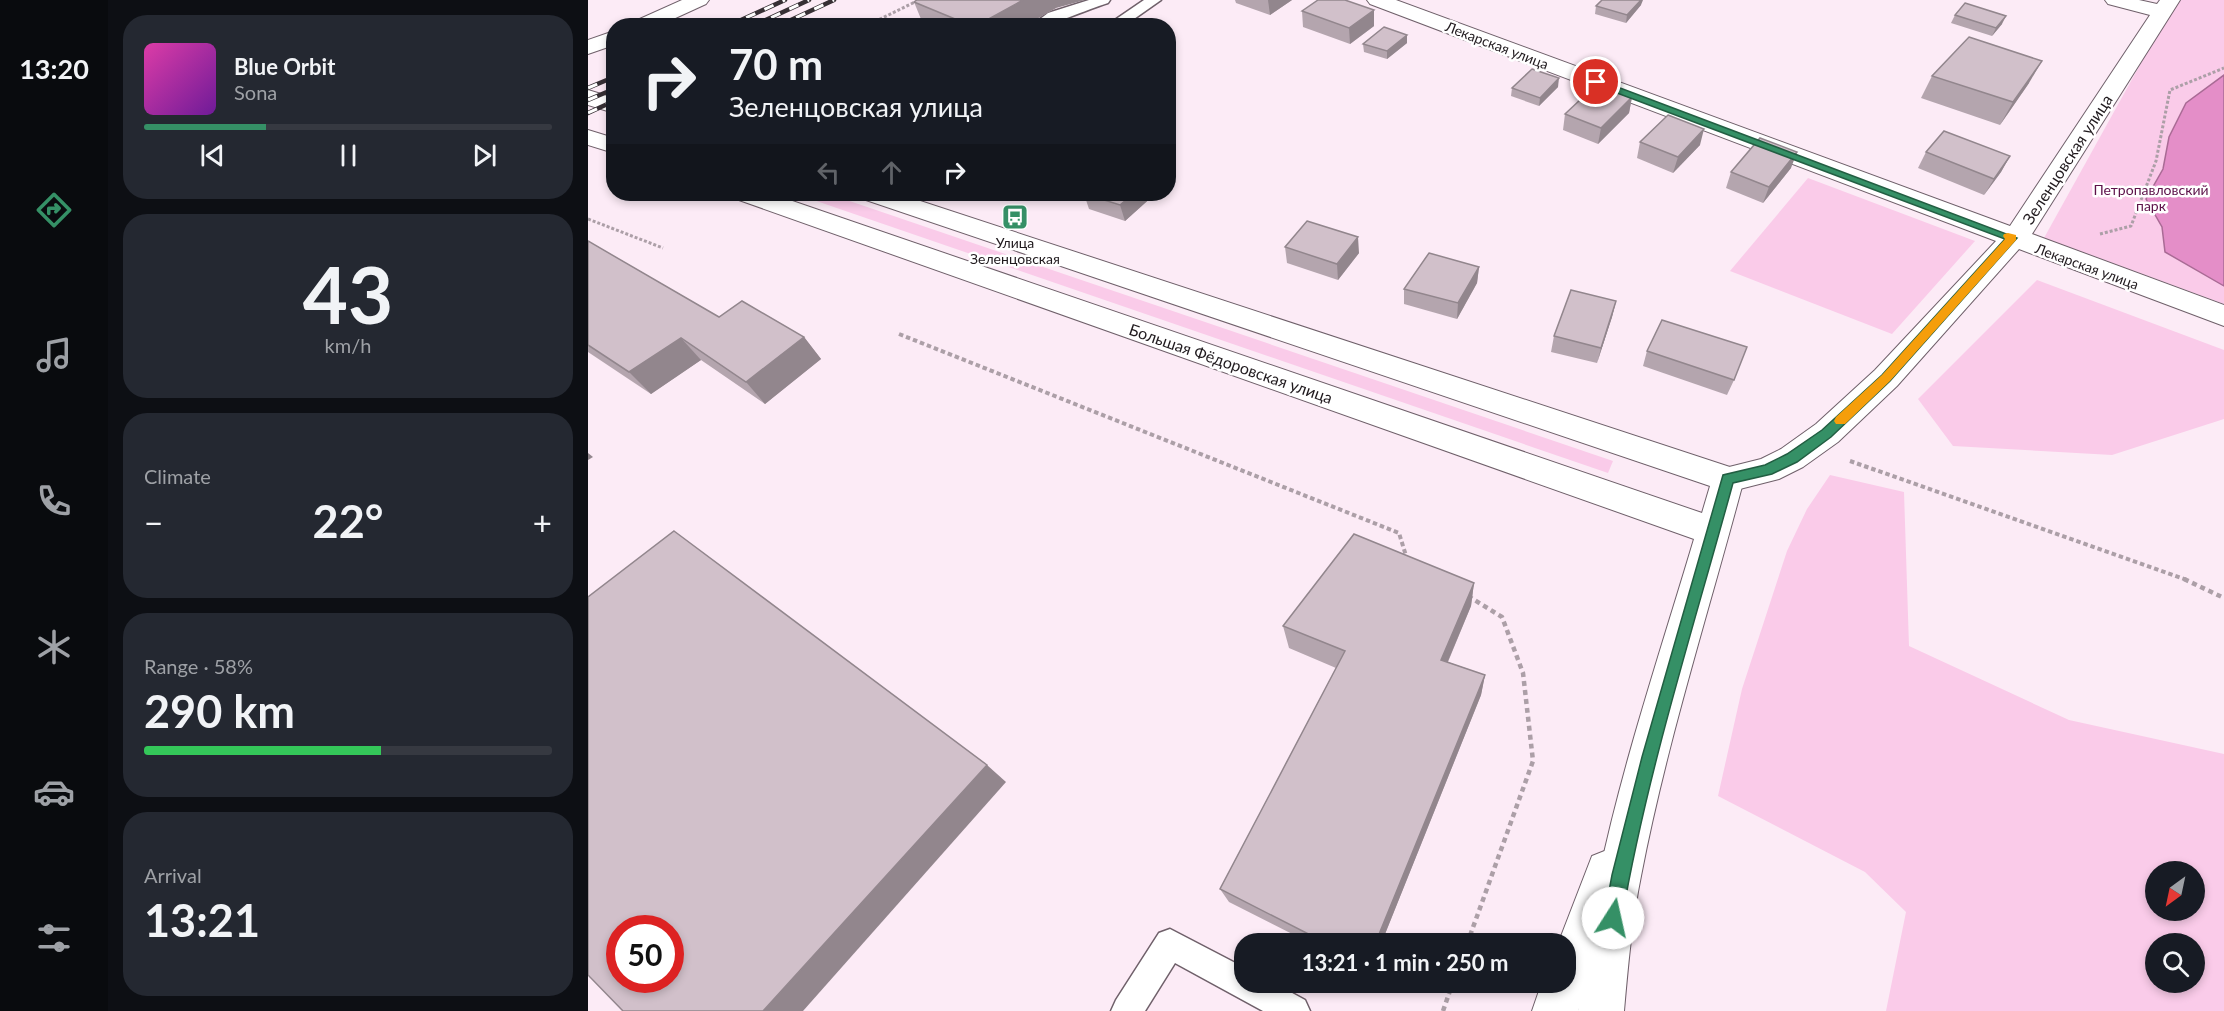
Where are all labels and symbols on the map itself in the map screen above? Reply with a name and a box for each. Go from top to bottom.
street label: Лекарская улица [1442,17,1551,72]
pin [1570,56,1621,107]
street label: Зеленцовская улица [2018,91,2116,227]
park label: Петропавловский парк [2093,181,2209,214]
bus stop icon: Улица Зеленцовская [1000,202,1030,232]
place label: Улица Зеленцовская [970,234,1060,267]
street label: Лекарская улица [2032,239,2141,293]
street label: Большая Фёдоровская улица [1127,319,1335,407]
north arrow [2145,861,2205,921]
position arrow [1581,886,1645,950]
speed limit sign: 50 [606,915,684,993]

